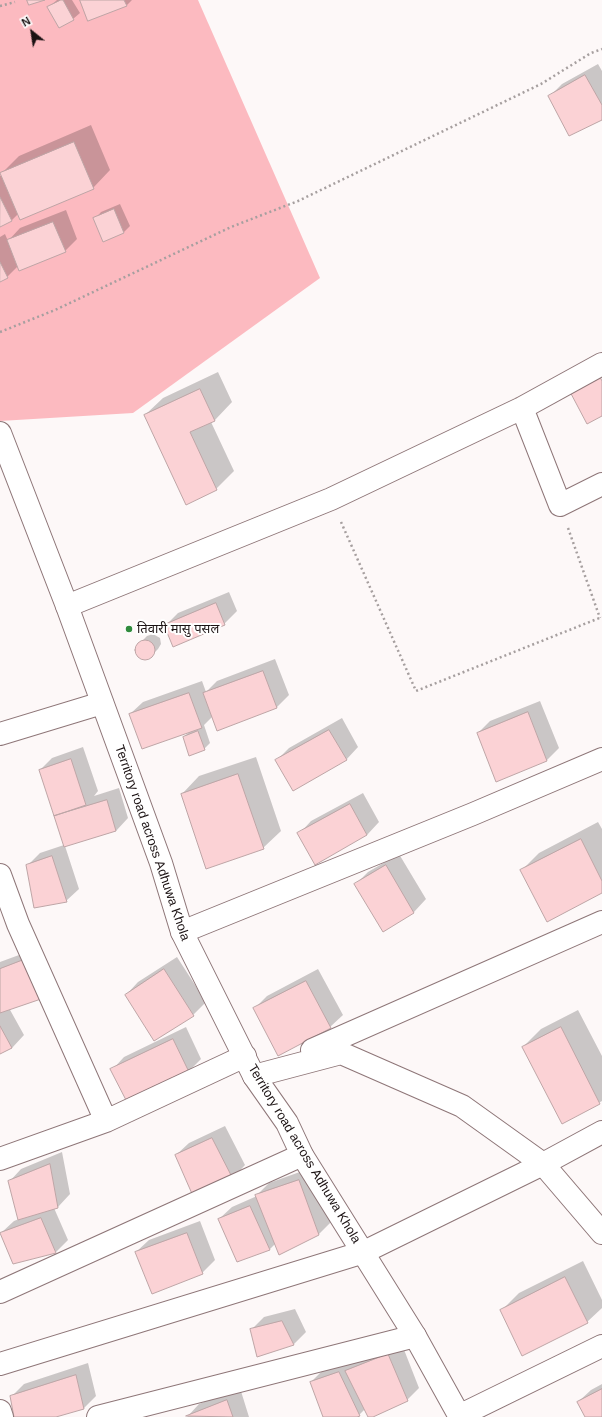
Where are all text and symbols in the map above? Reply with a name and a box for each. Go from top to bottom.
north arrow [12,12,52,52]
text: N [20,14,32,29]
place label: तिवारी मासु पसल [137,621,219,637]
marker: तिवारी मासु पसल [124,624,134,634]
street label: Territory road across Adhuwa Khola [111,743,193,943]
street label: Territory road across Adhuwa Khola [244,1062,364,1246]

